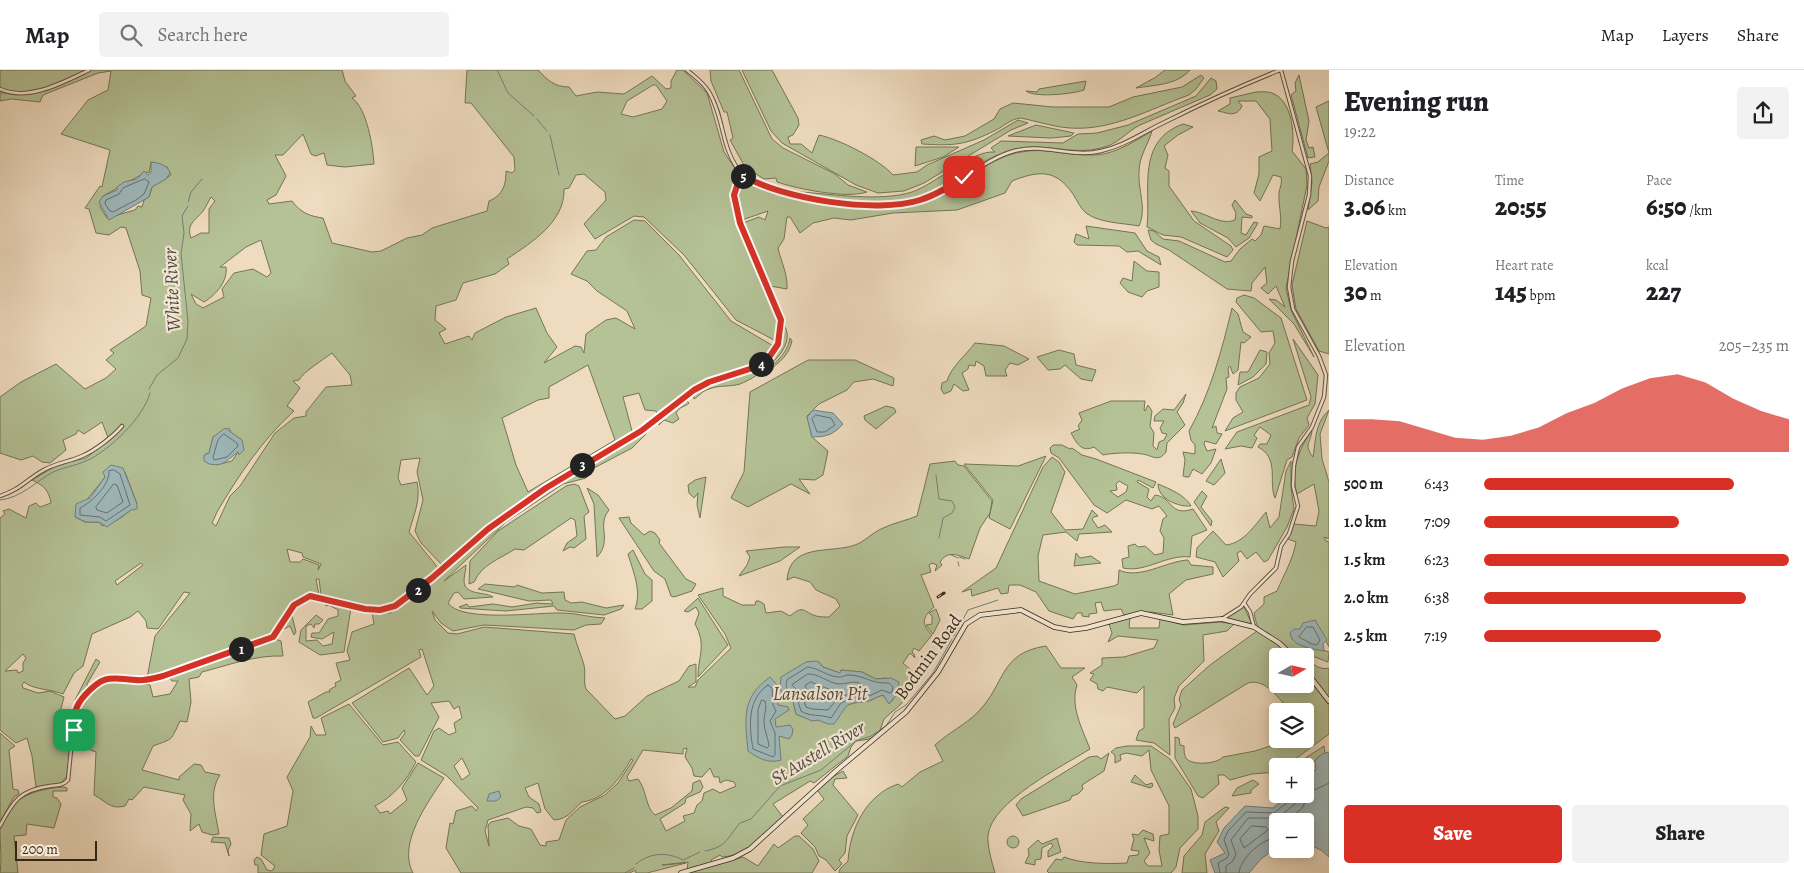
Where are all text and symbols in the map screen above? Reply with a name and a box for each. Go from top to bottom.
search box [99,12,449,57]
text: Map [25,19,69,51]
icon: search [117,21,145,49]
text: Search here [157,22,248,48]
text: Map [1601,23,1634,47]
text: Layers [1662,23,1709,47]
text: Share [1737,23,1779,47]
text: Evening run [1344,83,1489,121]
button: share [1737,87,1789,139]
text: 19:22 [1344,121,1376,143]
pin [943,156,985,198]
icon: check [950,163,978,191]
pin: 5 [730,164,756,188]
text: 5 [741,167,746,186]
text: Distance [1344,171,1394,190]
text: Time [1495,171,1524,190]
text: Pace [1646,171,1672,190]
text: 3.06 [1344,190,1385,224]
text: 20:55 [1495,190,1547,224]
text: 6:50 [1646,190,1687,224]
text: km [1385,201,1407,220]
text: /km [1687,201,1713,220]
water label: White River [157,246,187,332]
text: Elevation [1344,256,1398,275]
text: Heart rate [1495,256,1553,275]
text: kcal [1646,256,1668,275]
text: 30 [1344,275,1367,309]
text: 145 [1495,275,1527,309]
text: 227 [1646,275,1681,309]
text: m [1367,286,1382,305]
text: bpm [1527,286,1556,305]
text: Elevation [1344,335,1405,357]
text: 205–235 m [1719,335,1789,357]
pin: 4 [748,352,774,376]
text: 4 [758,355,765,374]
pin: 3 [570,452,594,478]
text: 3 [579,456,586,475]
text: 500 m [1344,473,1383,495]
text: 6:43 [1424,473,1449,495]
text: 1.0 km [1344,511,1387,533]
text: 7:09 [1424,511,1450,533]
text: 1.5 km [1344,549,1385,571]
text: 6:23 [1424,549,1449,571]
pin: 2 [406,578,430,602]
text: 2 [415,581,422,600]
text: 2.0 km [1344,587,1389,609]
text: 6:38 [1424,587,1450,609]
street label: Bodmin Road [889,609,967,705]
text: 2.5 km [1344,625,1387,647]
text: 7:19 [1424,625,1447,647]
pin: 1 [228,636,254,662]
text: 1 [239,640,244,659]
north arrow [1269,648,1314,692]
map controls [1269,648,1314,858]
water label: Lansalson Pit [773,681,869,707]
button: layers [1269,703,1314,748]
pin [53,709,95,751]
water label: St Austell River [766,714,871,791]
icon: arrive [60,716,88,744]
button: + [1269,758,1314,803]
button: Save [1344,805,1562,863]
button: Share [1572,805,1789,863]
button: − [1269,813,1314,858]
scale bar [15,838,98,861]
text: 200 m [22,840,58,859]

